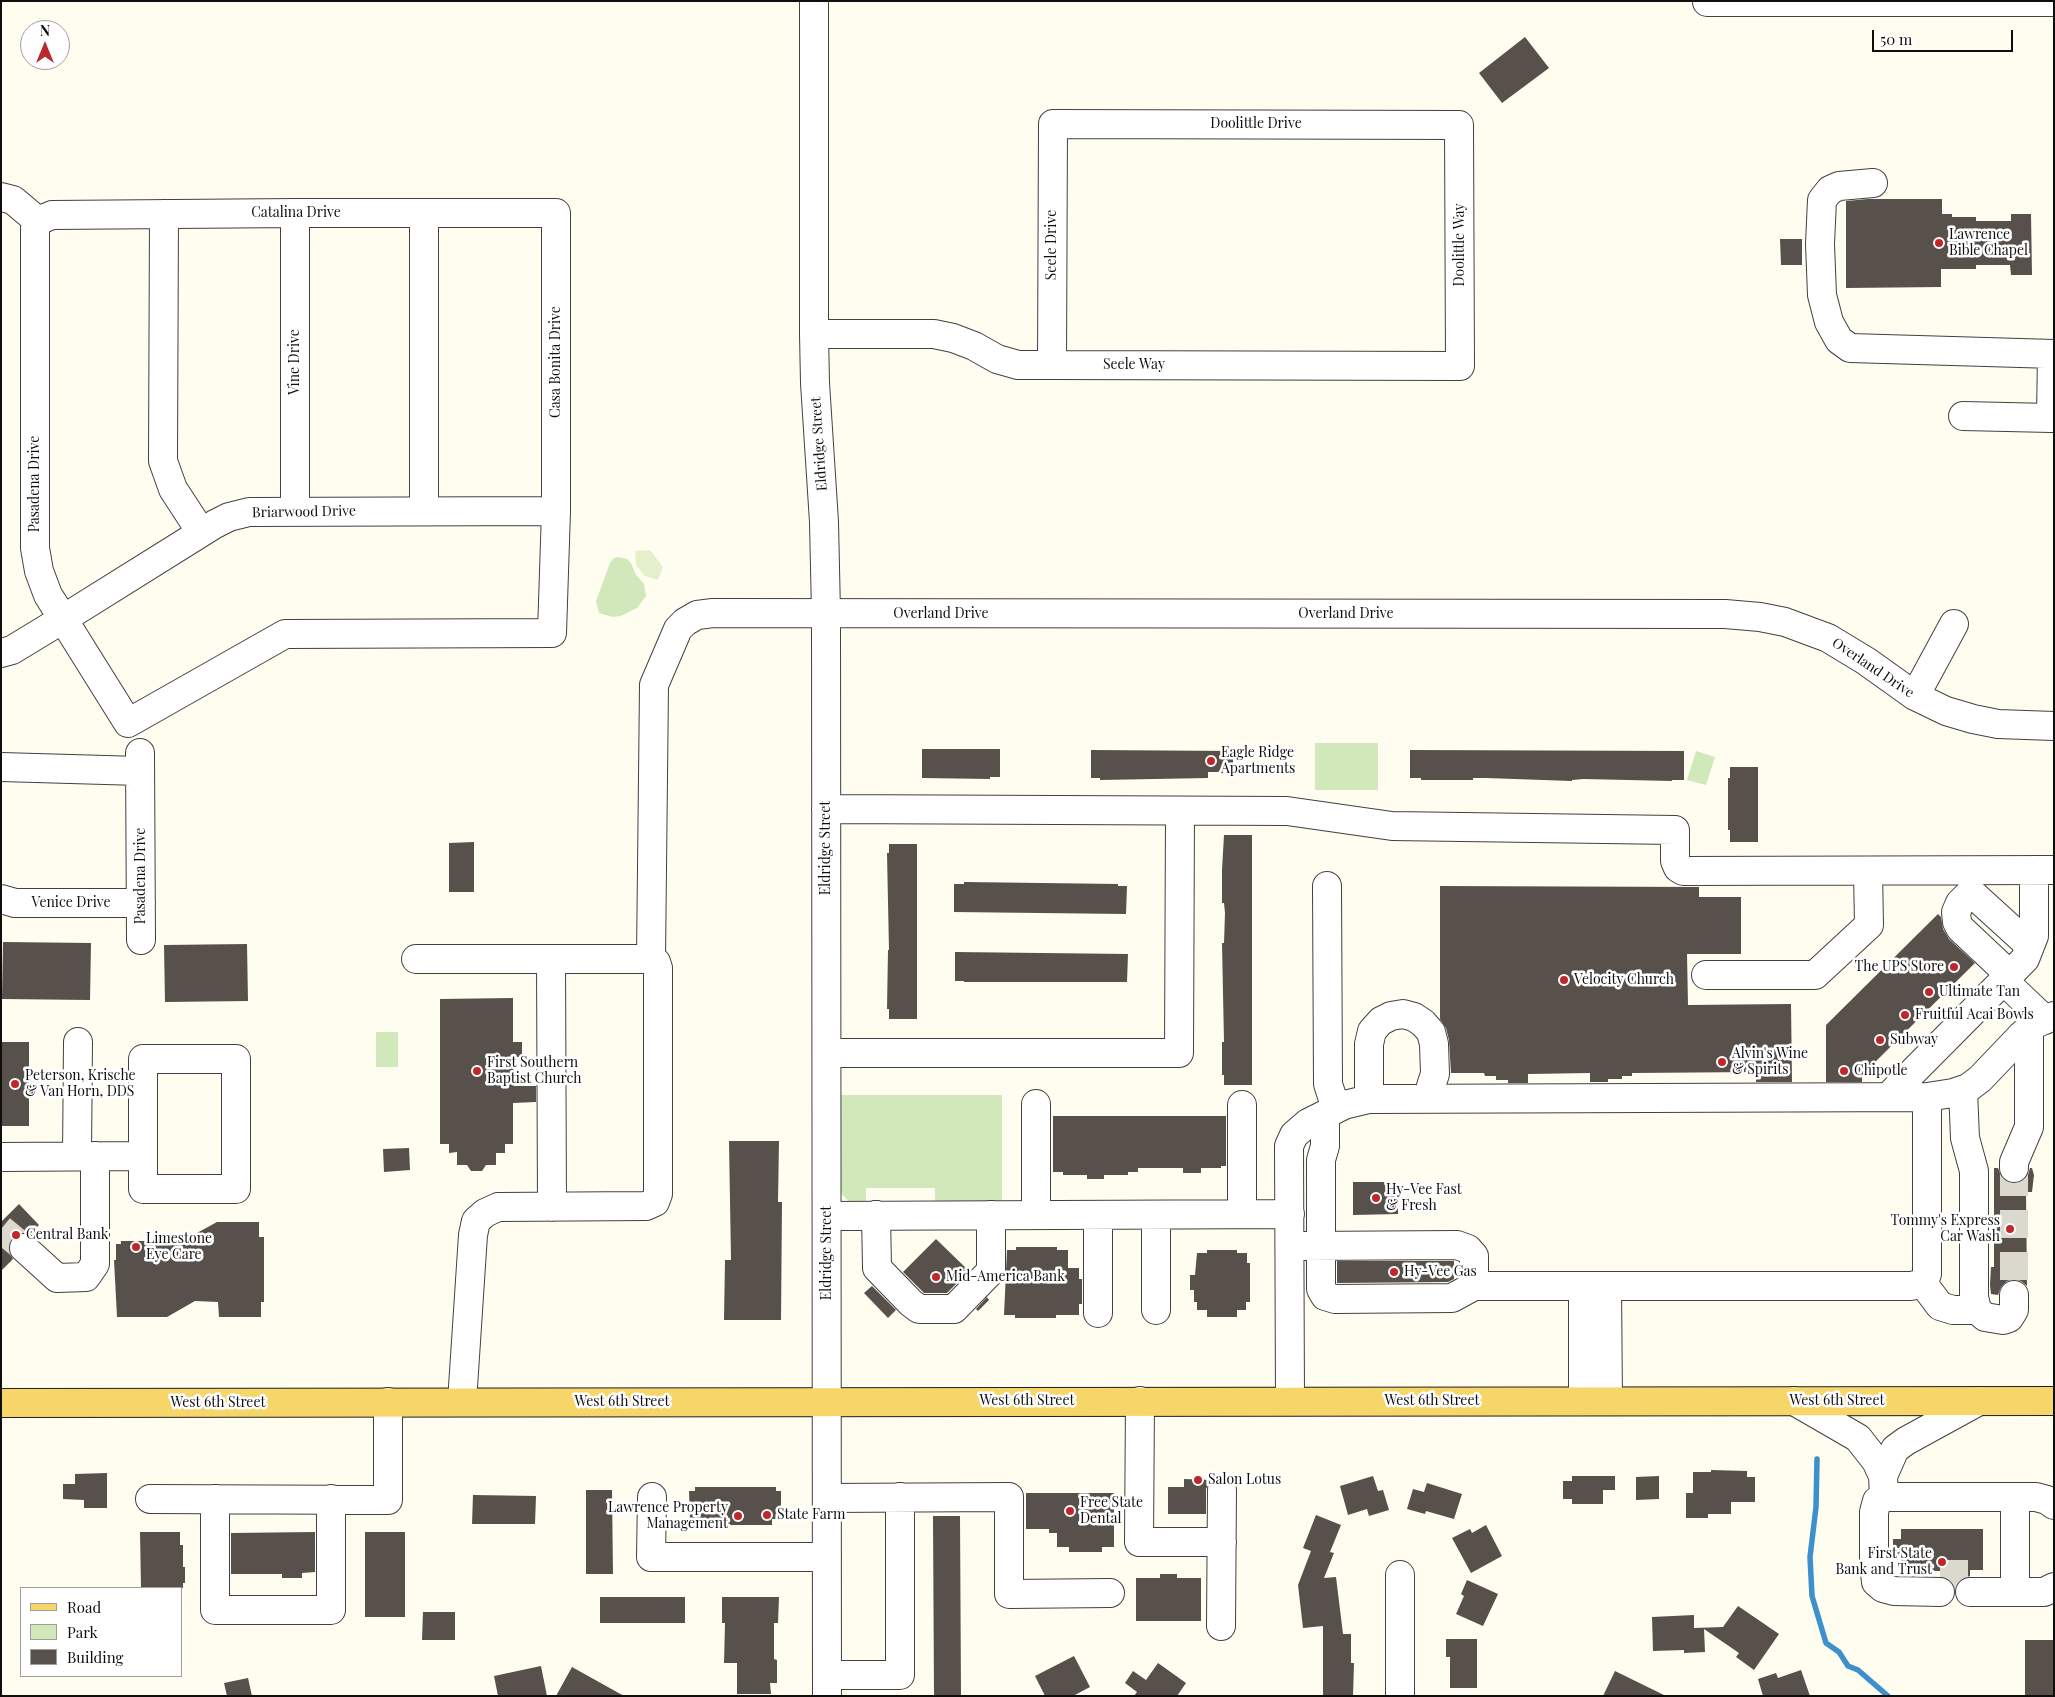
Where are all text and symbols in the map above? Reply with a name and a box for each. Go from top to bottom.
north arrow [20,20,70,70]
scale bar [1875,20,2016,52]
text: N [40,21,50,40]
text: 50 m [1880,29,1912,49]
street label: Doolittle Drive [1210,116,1302,132]
street label: Doolittle Way [1452,203,1468,287]
street label: Catalina Drive [251,205,341,221]
street label: Seele Drive [1044,210,1060,280]
place label: Lawrence Bible Chapel [1949,227,2028,260]
marker: Lawrence Bible Chapel [1933,237,1945,249]
street label: Casa Bonita Drive [548,306,564,418]
street label: Vine Drive [287,329,303,395]
street label: Seele Way [1103,357,1165,373]
street label: Eldridge Street [807,396,831,492]
street label: Pasadena Drive [27,436,43,532]
street label: Briarwood Drive [252,503,356,521]
street label: Overland Drive [893,606,989,622]
street label: Overland Drive [1298,606,1394,622]
street label: Overland Drive [1829,634,1917,702]
place label: Eagle Ridge Apartments [1221,745,1295,778]
marker: Eagle Ridge Apartments [1205,755,1217,767]
street label: Eldridge Street [818,801,834,895]
street label: Pasadena Drive [133,828,149,924]
street label: Venice Drive [31,895,111,911]
place label: The UPS Store [1855,959,1944,975]
marker: The UPS Store [1948,961,1960,973]
place label: Velocity Church [1574,972,1674,988]
marker: Velocity Church [1558,974,1570,986]
place label: Ultimate Tan [1939,984,2020,1000]
marker: Ultimate Tan [1923,986,1935,998]
place label: Fruitful Acai Bowls [1915,1007,2034,1023]
marker: Fruitful Acai Bowls [1899,1009,1911,1021]
place label: Subway [1890,1032,1938,1048]
marker: Subway [1874,1034,1886,1046]
place label: Alvin's Wine & Spirits [1732,1046,1808,1078]
place label: First Southern Baptist Church [487,1055,582,1088]
marker: Alvin's Wine & Spirits [1716,1056,1728,1068]
place label: Chipotle [1854,1063,1908,1079]
marker: First Southern Baptist Church [471,1065,483,1077]
marker: Chipotle [1838,1065,1850,1077]
place label: Peterson, Krische & Van Horn, DDS [25,1068,136,1100]
marker: Peterson, Krische & Van Horn, DDS [9,1078,21,1090]
place label: Hy-Vee Fast & Fresh [1386,1182,1462,1214]
marker: Hy-Vee Fast & Fresh [1370,1192,1382,1204]
street label: Eldridge Street [819,1206,835,1300]
place label: Tommy's Express Car Wash [1891,1213,2000,1246]
marker: Tommy's Express Car Wash [2004,1223,2016,1235]
place label: Central Bank [26,1227,108,1243]
marker: Central Bank [10,1229,22,1241]
place label: Limestone Eye Care [146,1231,212,1264]
marker: Limestone Eye Care [130,1241,142,1253]
place label: Hy-Vee Gas [1404,1264,1477,1280]
marker: Hy-Vee Gas [1388,1266,1400,1278]
place label: Mid-America Bank [946,1269,1065,1285]
marker: Mid-America Bank [930,1271,942,1283]
street label: West 6th Street [980,1393,1074,1409]
street label: West 6th Street [1385,1393,1479,1409]
street label: West 6th Street [1790,1393,1884,1409]
street label: West 6th Street [575,1394,669,1410]
street label: West 6th Street [171,1395,265,1411]
place label: Salon Lotus [1208,1472,1281,1488]
marker: Salon Lotus [1192,1474,1204,1486]
place label: Free State Dental [1080,1495,1143,1528]
place label: Lawrence Property Management [608,1500,728,1532]
marker: Free State Dental [1064,1505,1076,1517]
place label: State Farm [777,1507,845,1523]
marker: State Farm [761,1509,773,1521]
marker: Lawrence Property Management [732,1510,744,1522]
place label: First State Bank and Trust [1836,1546,1932,1578]
marker: First State Bank and Trust [1936,1556,1948,1568]
legend [20,1587,182,1677]
text: Road [67,1597,101,1617]
text: Park [67,1622,98,1642]
text: Building [67,1647,123,1667]

